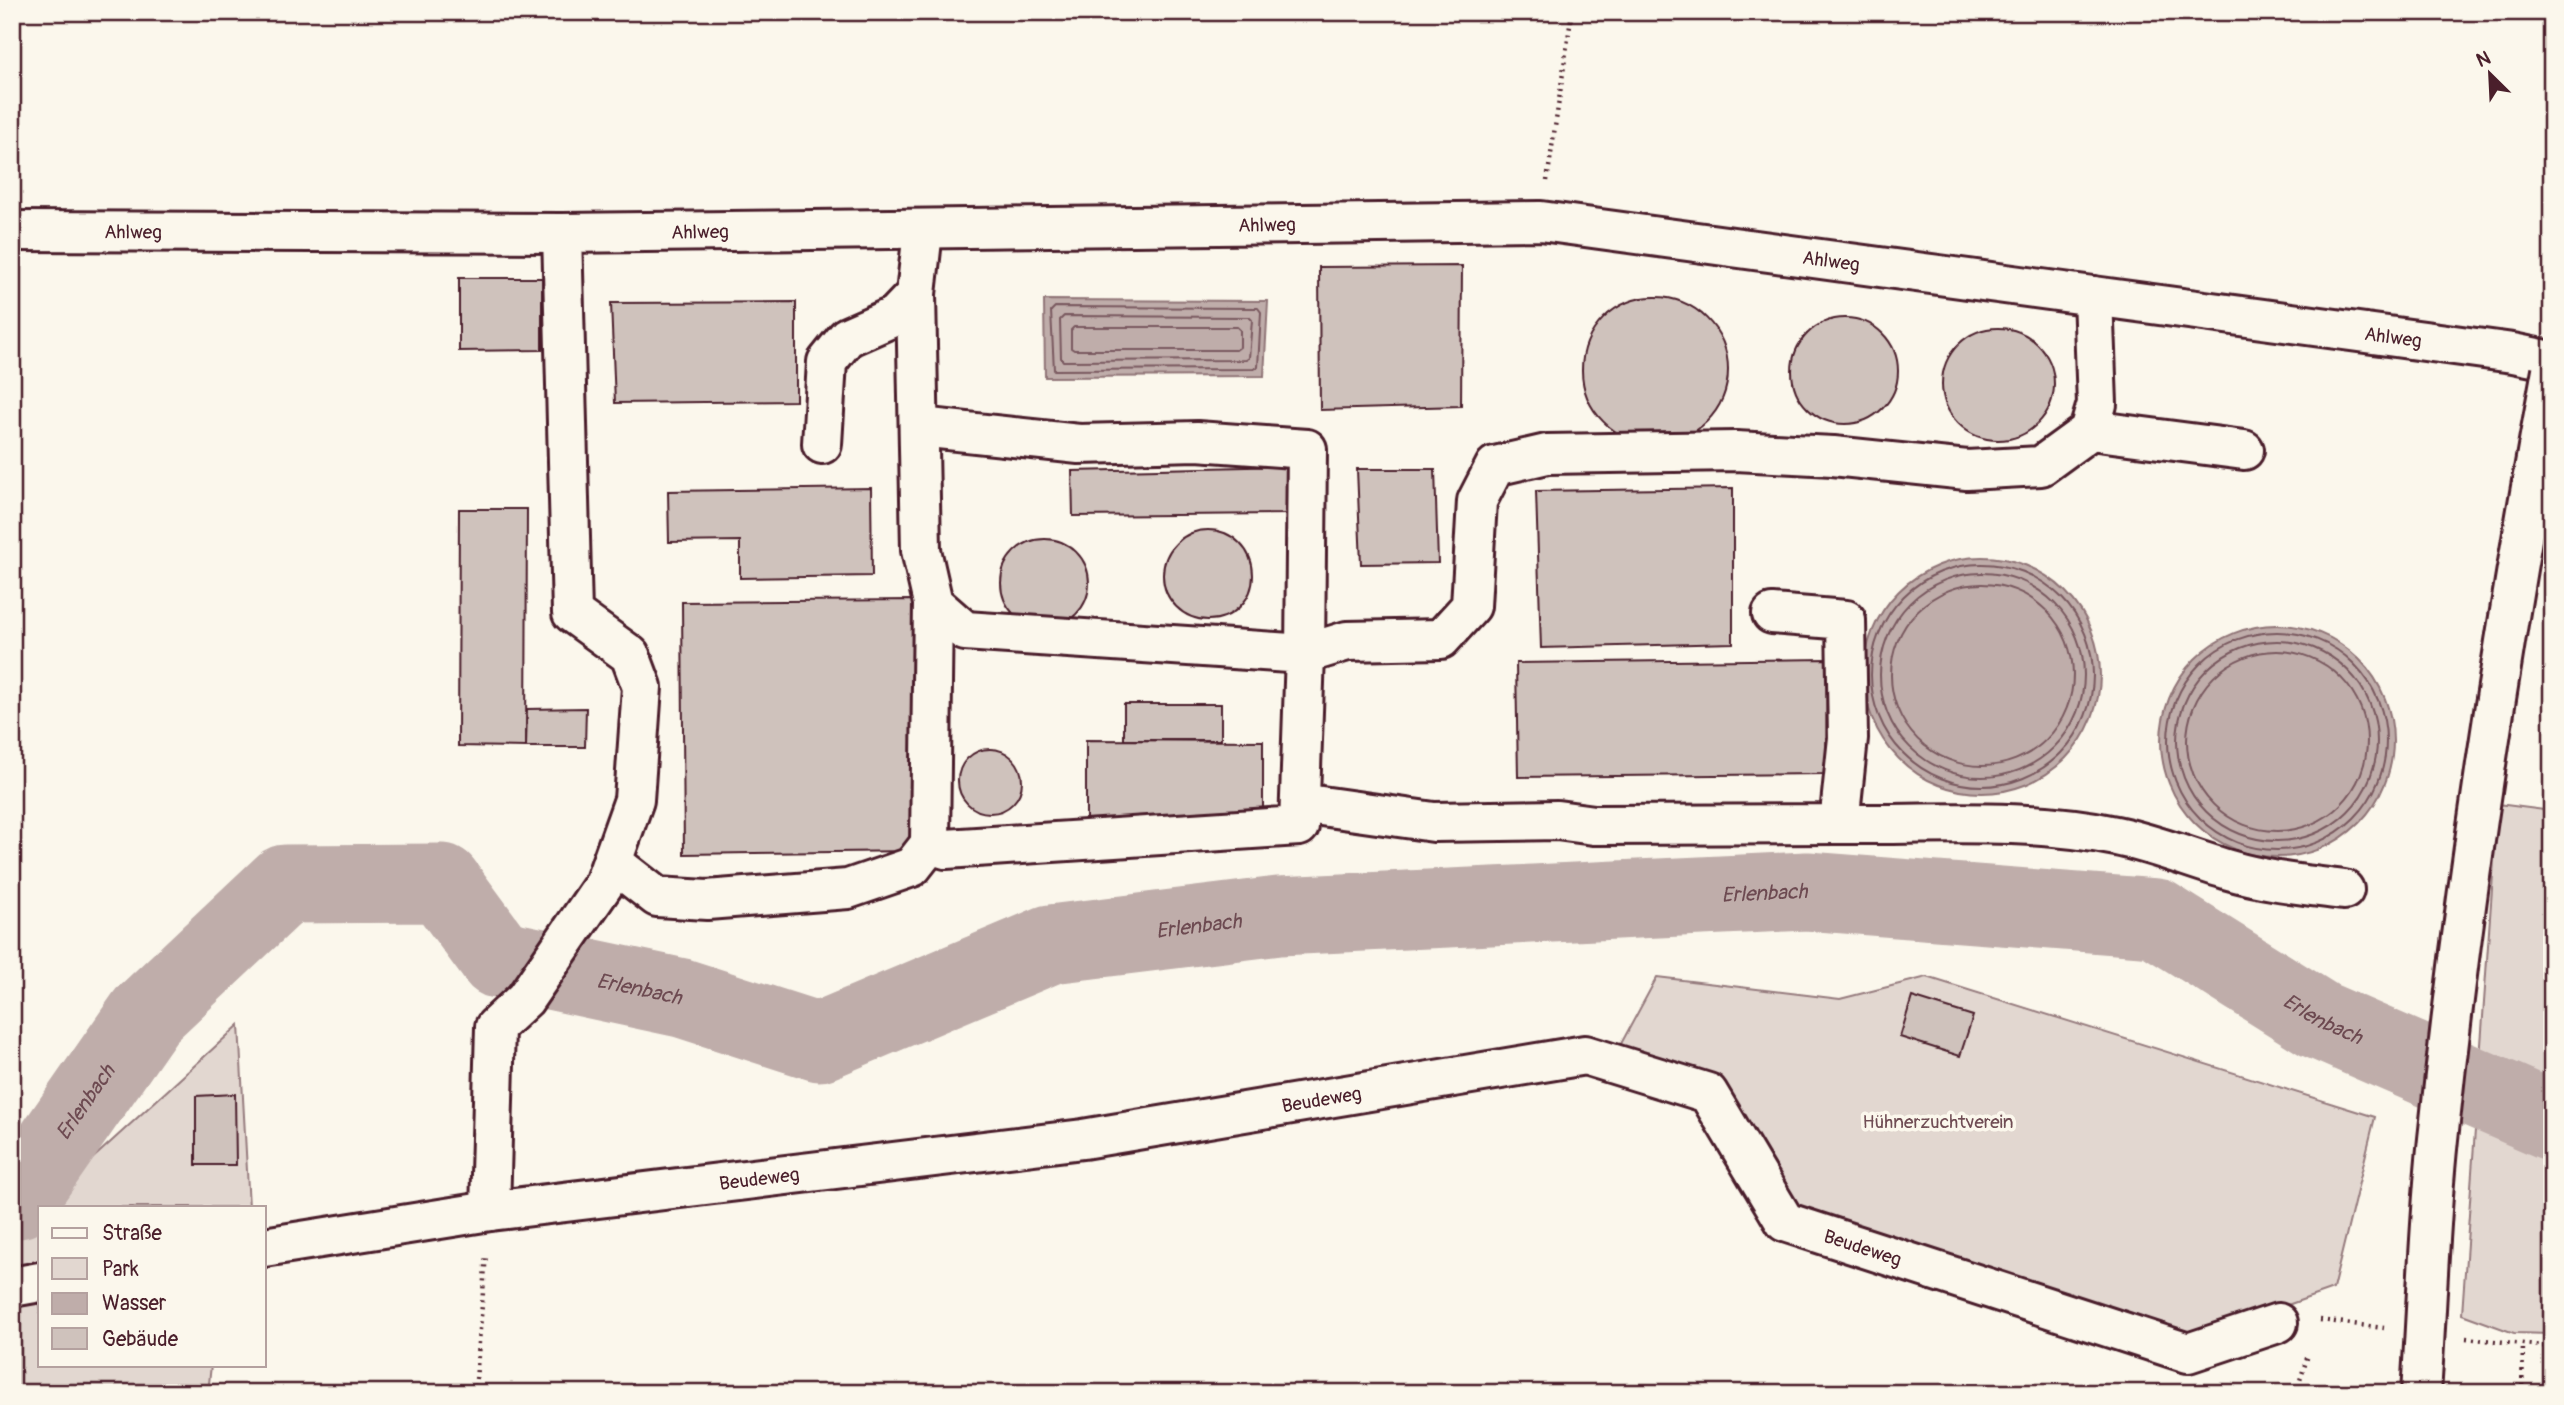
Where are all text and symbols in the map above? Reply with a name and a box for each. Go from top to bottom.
north arrow [2456,38,2526,108]
text: N [2473,46,2494,73]
street label: Ahlweg [1238,213,1296,238]
street label: Ahlweg [104,220,162,245]
street label: Ahlweg [671,220,729,245]
street label: Ahlweg [1801,246,1861,277]
street label: Ahlweg [2363,322,2423,353]
water label: Erlenbach [1721,878,1809,909]
water label: Erlenbach [1154,908,1244,945]
water label: Erlenbach [594,967,685,1012]
water label: Erlenbach [2278,988,2367,1052]
water label: Erlenbach [50,1059,122,1145]
street label: Beudeweg [1280,1082,1363,1119]
park label: Hühnerzuchtverein [1863,1110,2014,1134]
street label: Beudeweg [718,1163,801,1196]
legend [38,1206,266,1366]
text: Straße [102,1220,162,1247]
street label: Beudeweg [1821,1224,1904,1272]
text: Park [102,1256,139,1283]
text: Wasser [102,1290,167,1317]
text: Gebäude [102,1326,179,1353]

